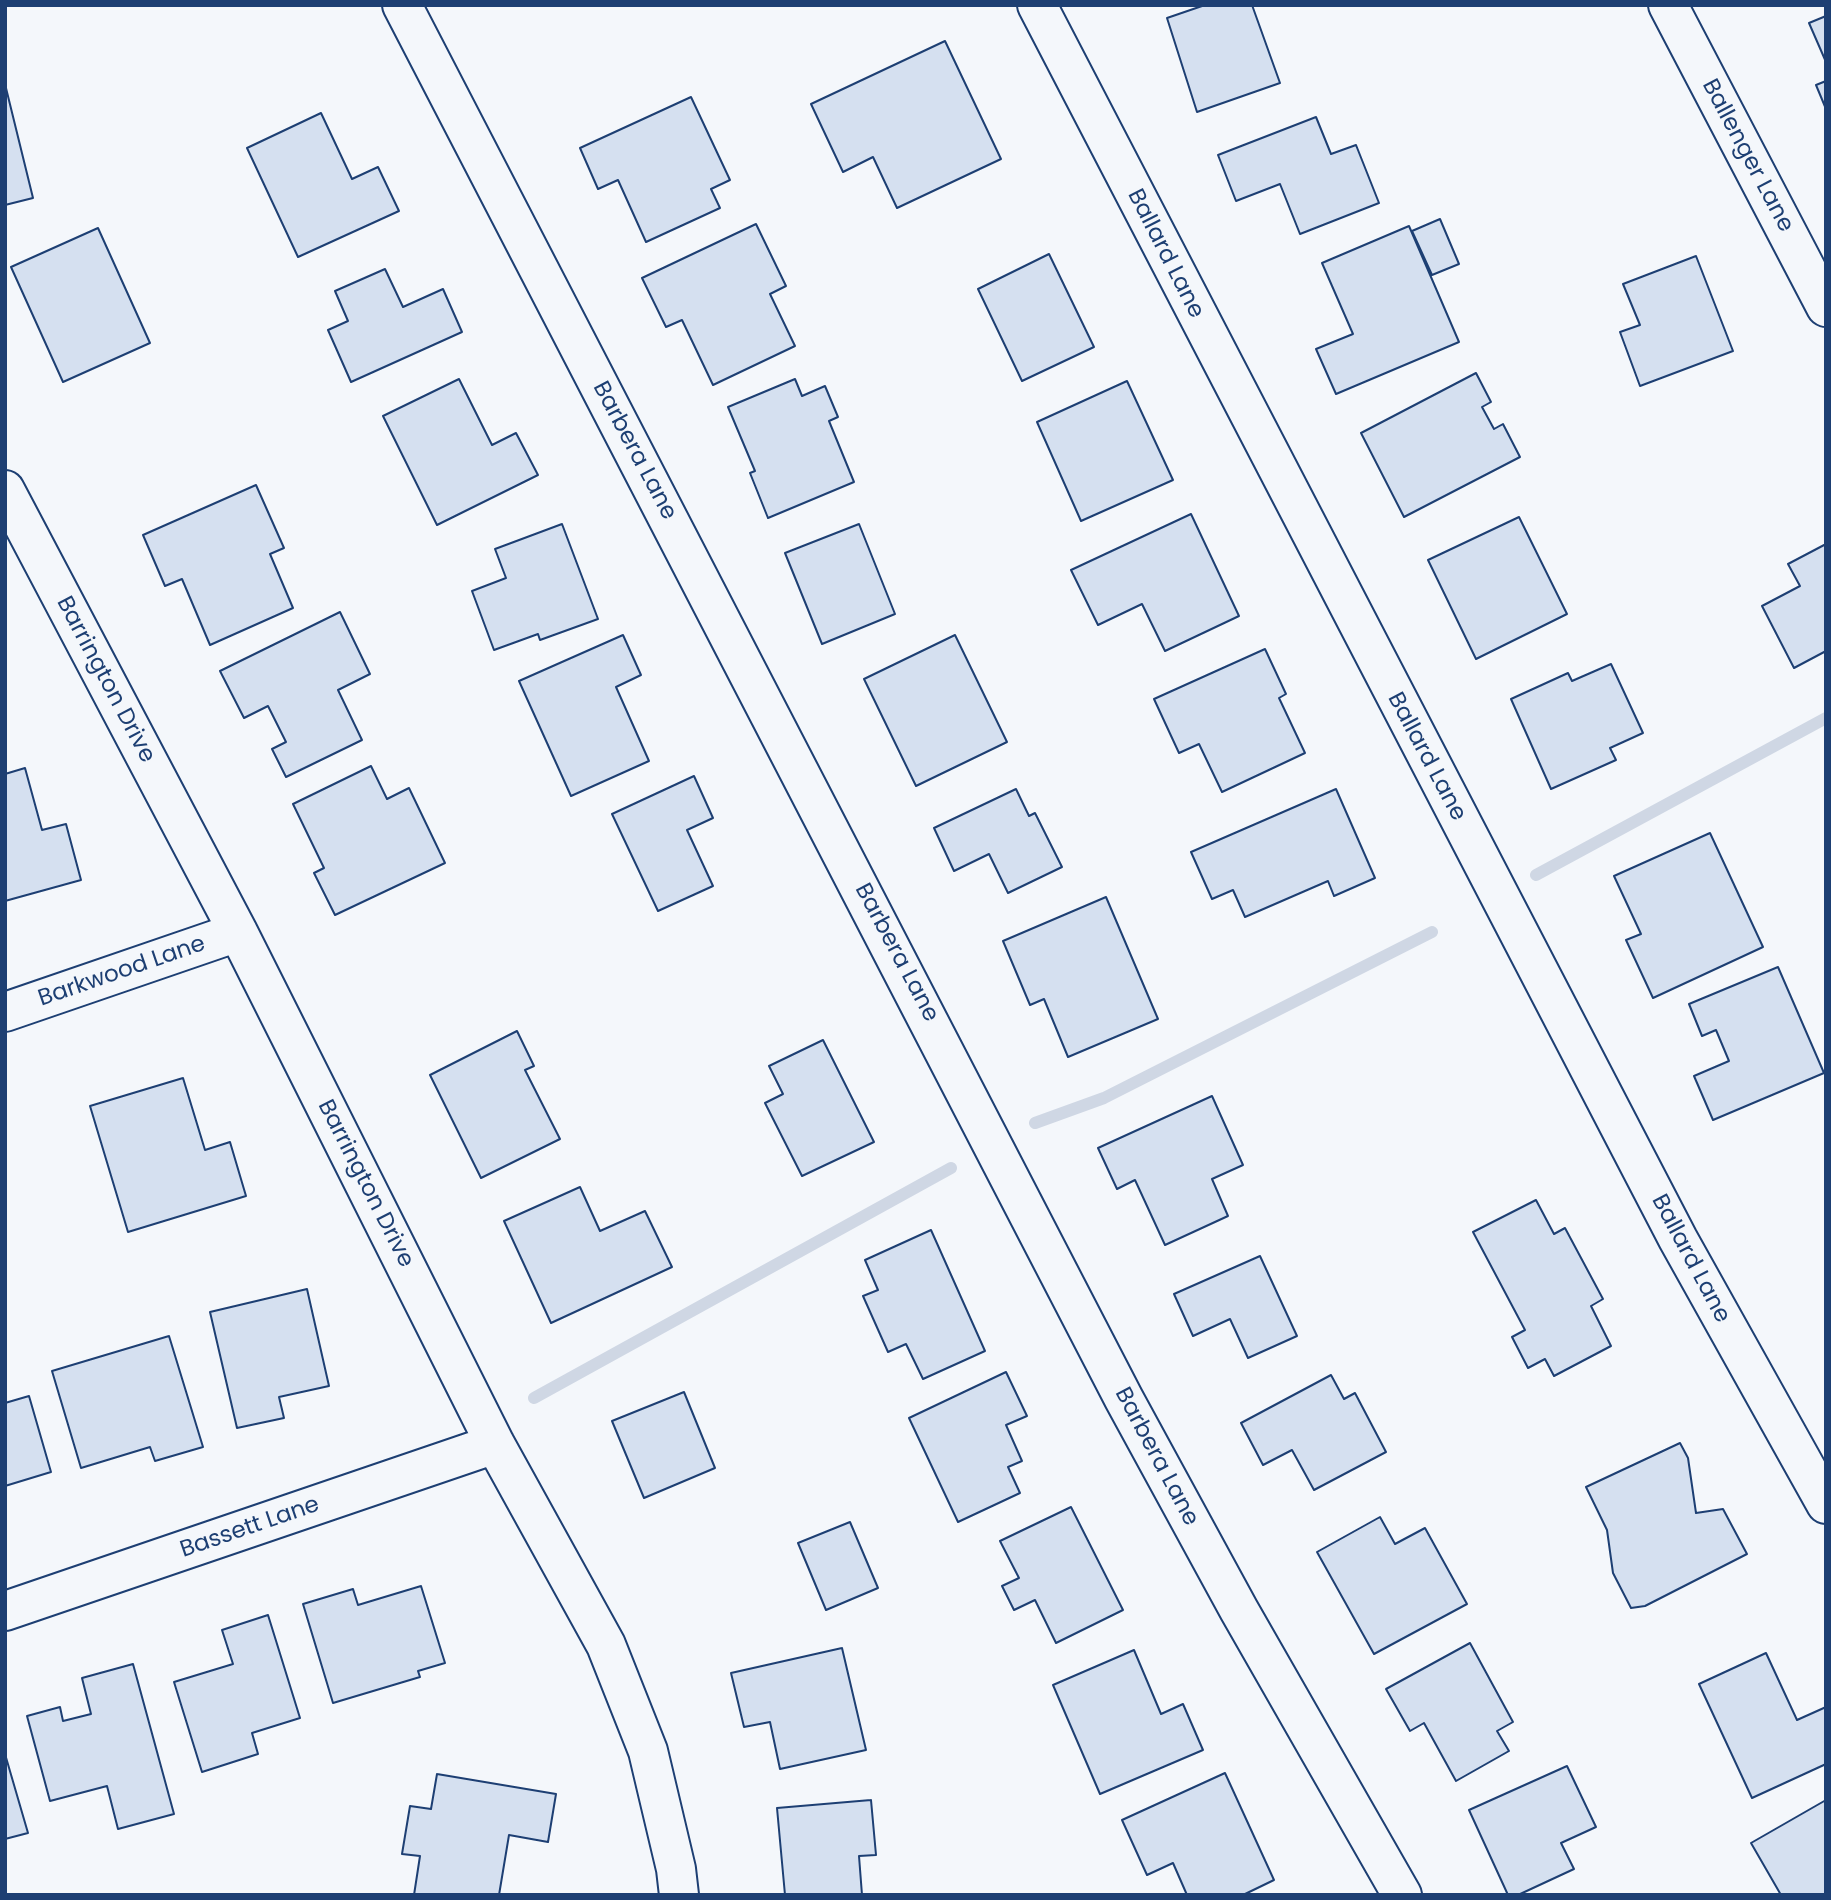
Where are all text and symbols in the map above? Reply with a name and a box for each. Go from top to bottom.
street label: Ballenger Lane [1695,75,1799,237]
street label: Ballard Lane [1121,185,1209,323]
street label: Barbera Lane [586,377,682,525]
street label: Barrington Drive [50,592,160,768]
street label: Ballard Lane [1381,688,1471,826]
street label: Barbera Lane [848,879,944,1027]
street label: Barkwood Lane [35,931,209,1013]
street label: Barrington Drive [311,1096,419,1272]
street label: Ballard Lane [1645,1190,1735,1328]
street label: Barbera Lane [1108,1383,1204,1531]
street label: Bassett Lane [177,1491,323,1565]

